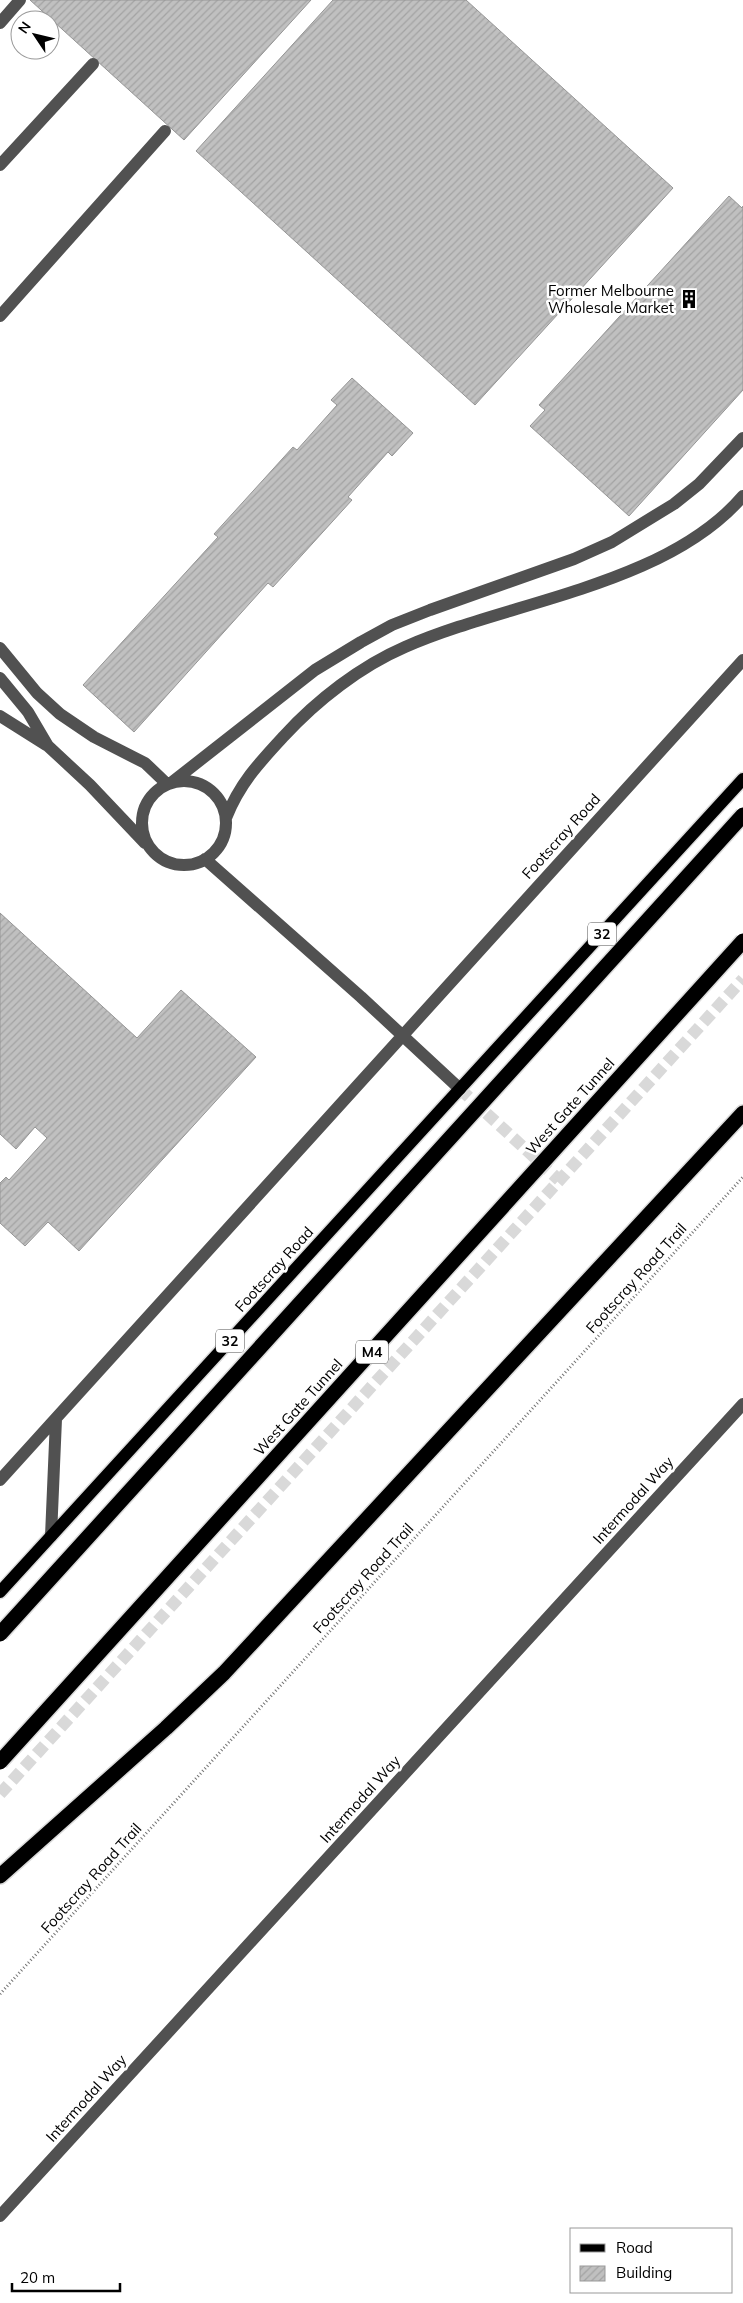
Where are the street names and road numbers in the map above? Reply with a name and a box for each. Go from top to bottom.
street label: Footscray Road [518,789,604,883]
road number: 32 [588,922,616,946]
street label: West Gate Tunnel [522,1054,618,1158]
street label: Footscray Road Trail [582,1219,690,1337]
street label: Footscray Road [231,1222,317,1316]
road number: 32 [216,1330,244,1352]
road number: M4 [356,1340,388,1364]
street label: West Gate Tunnel [250,1355,346,1459]
street label: Intermodal Way [589,1452,677,1548]
street label: Footscray Road Trail [309,1519,417,1637]
street label: Intermodal Way [316,1751,404,1847]
street label: Footscray Road Trail [37,1819,145,1937]
street label: Intermodal Way [42,2050,130,2146]

